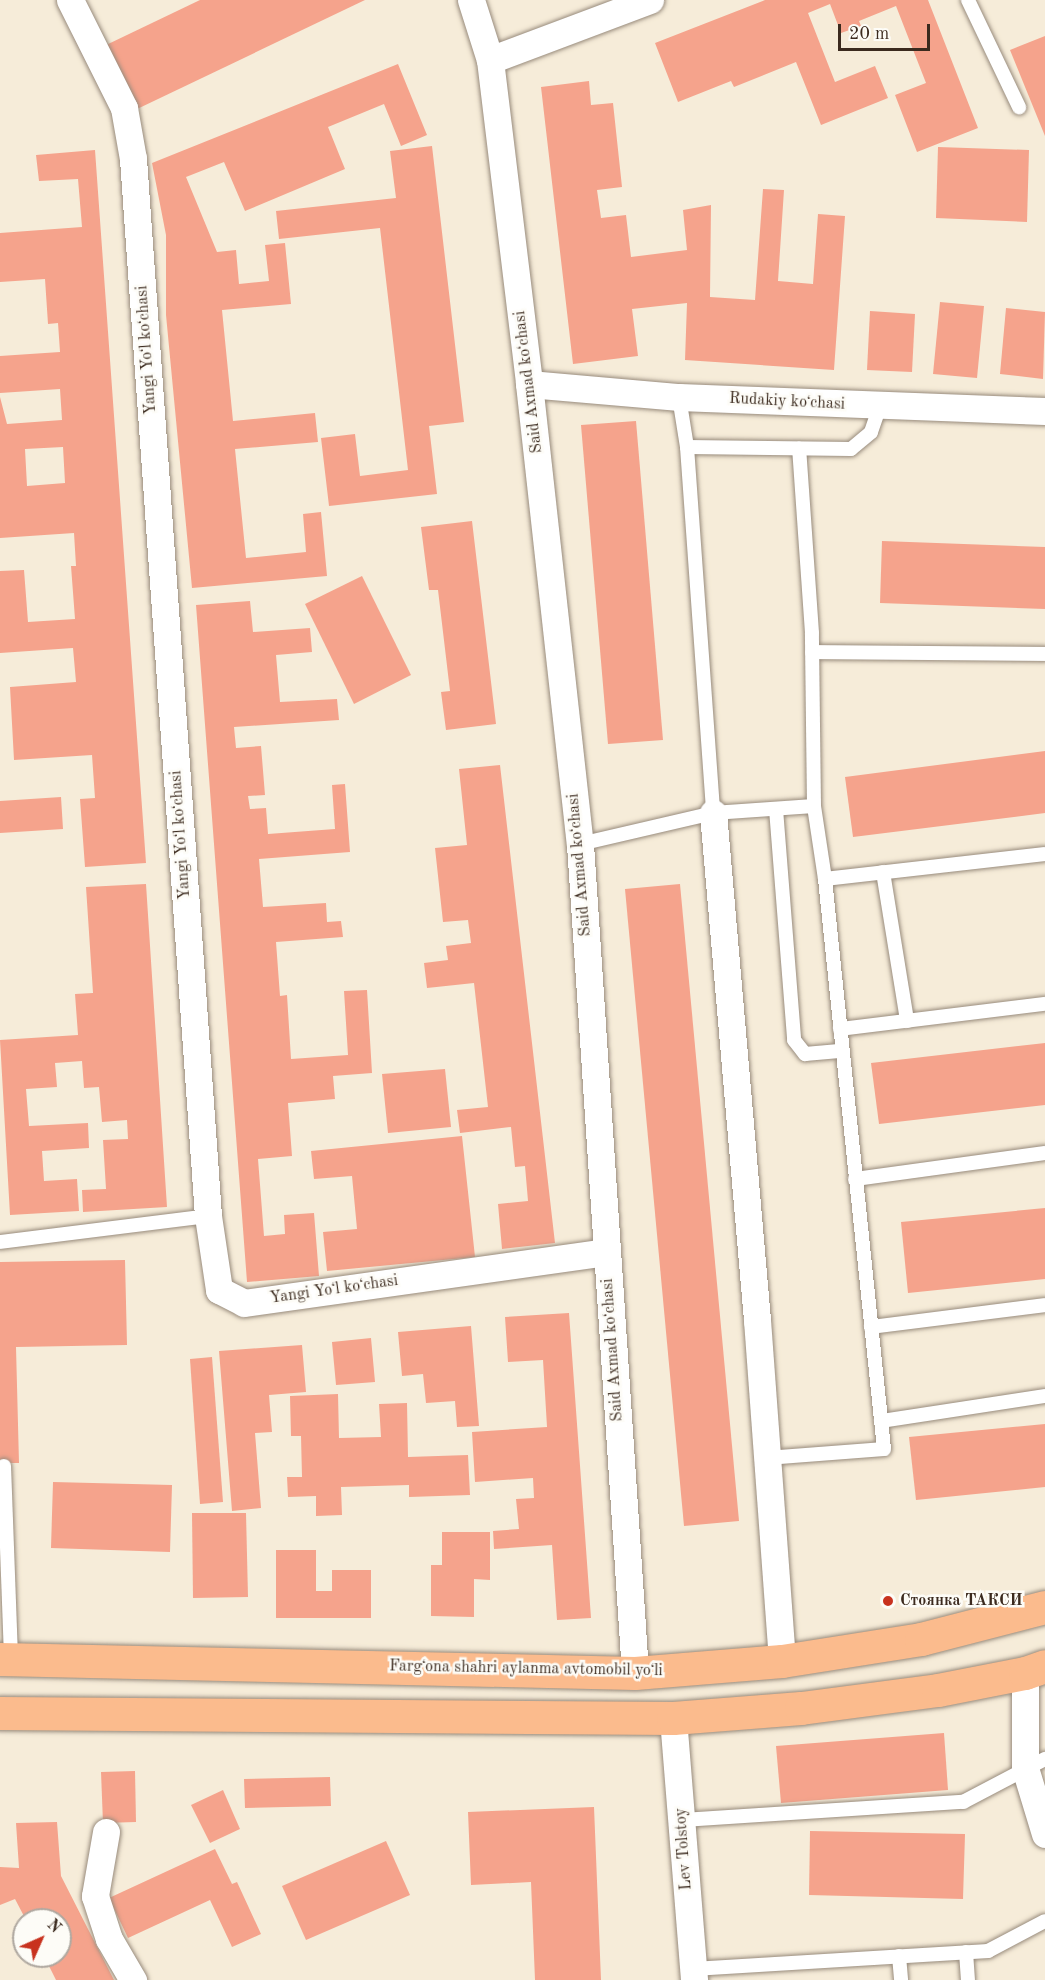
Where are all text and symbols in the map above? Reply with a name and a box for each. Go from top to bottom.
scale bar [841,12,932,50]
text: 20 m [849,25,889,43]
street label: Yangi Yoʻl koʻchasi [133,285,161,415]
street label: Said Axmad koʻchasi [511,310,547,454]
street label: Rudakiy koʻchasi [728,389,846,415]
street label: Yangi Yoʻl koʻchasi [167,770,195,900]
street label: Said Axmad koʻchasi [564,793,596,937]
street label: Yangi Yoʻl koʻchasi [269,1271,399,1309]
street label: Said Axmad koʻchasi [598,1278,628,1422]
place label: Стоянка ТАКСИ [900,1591,1023,1611]
marker: Стоянка ТАКСИ [881,1594,895,1608]
street label: Fargʻona shahri aylanma avtomobil yoʻli [389,1657,663,1681]
street label: Lev Tolstoy [672,1807,696,1891]
north arrow [12,1908,72,1968]
text: N [43,1917,63,1937]

